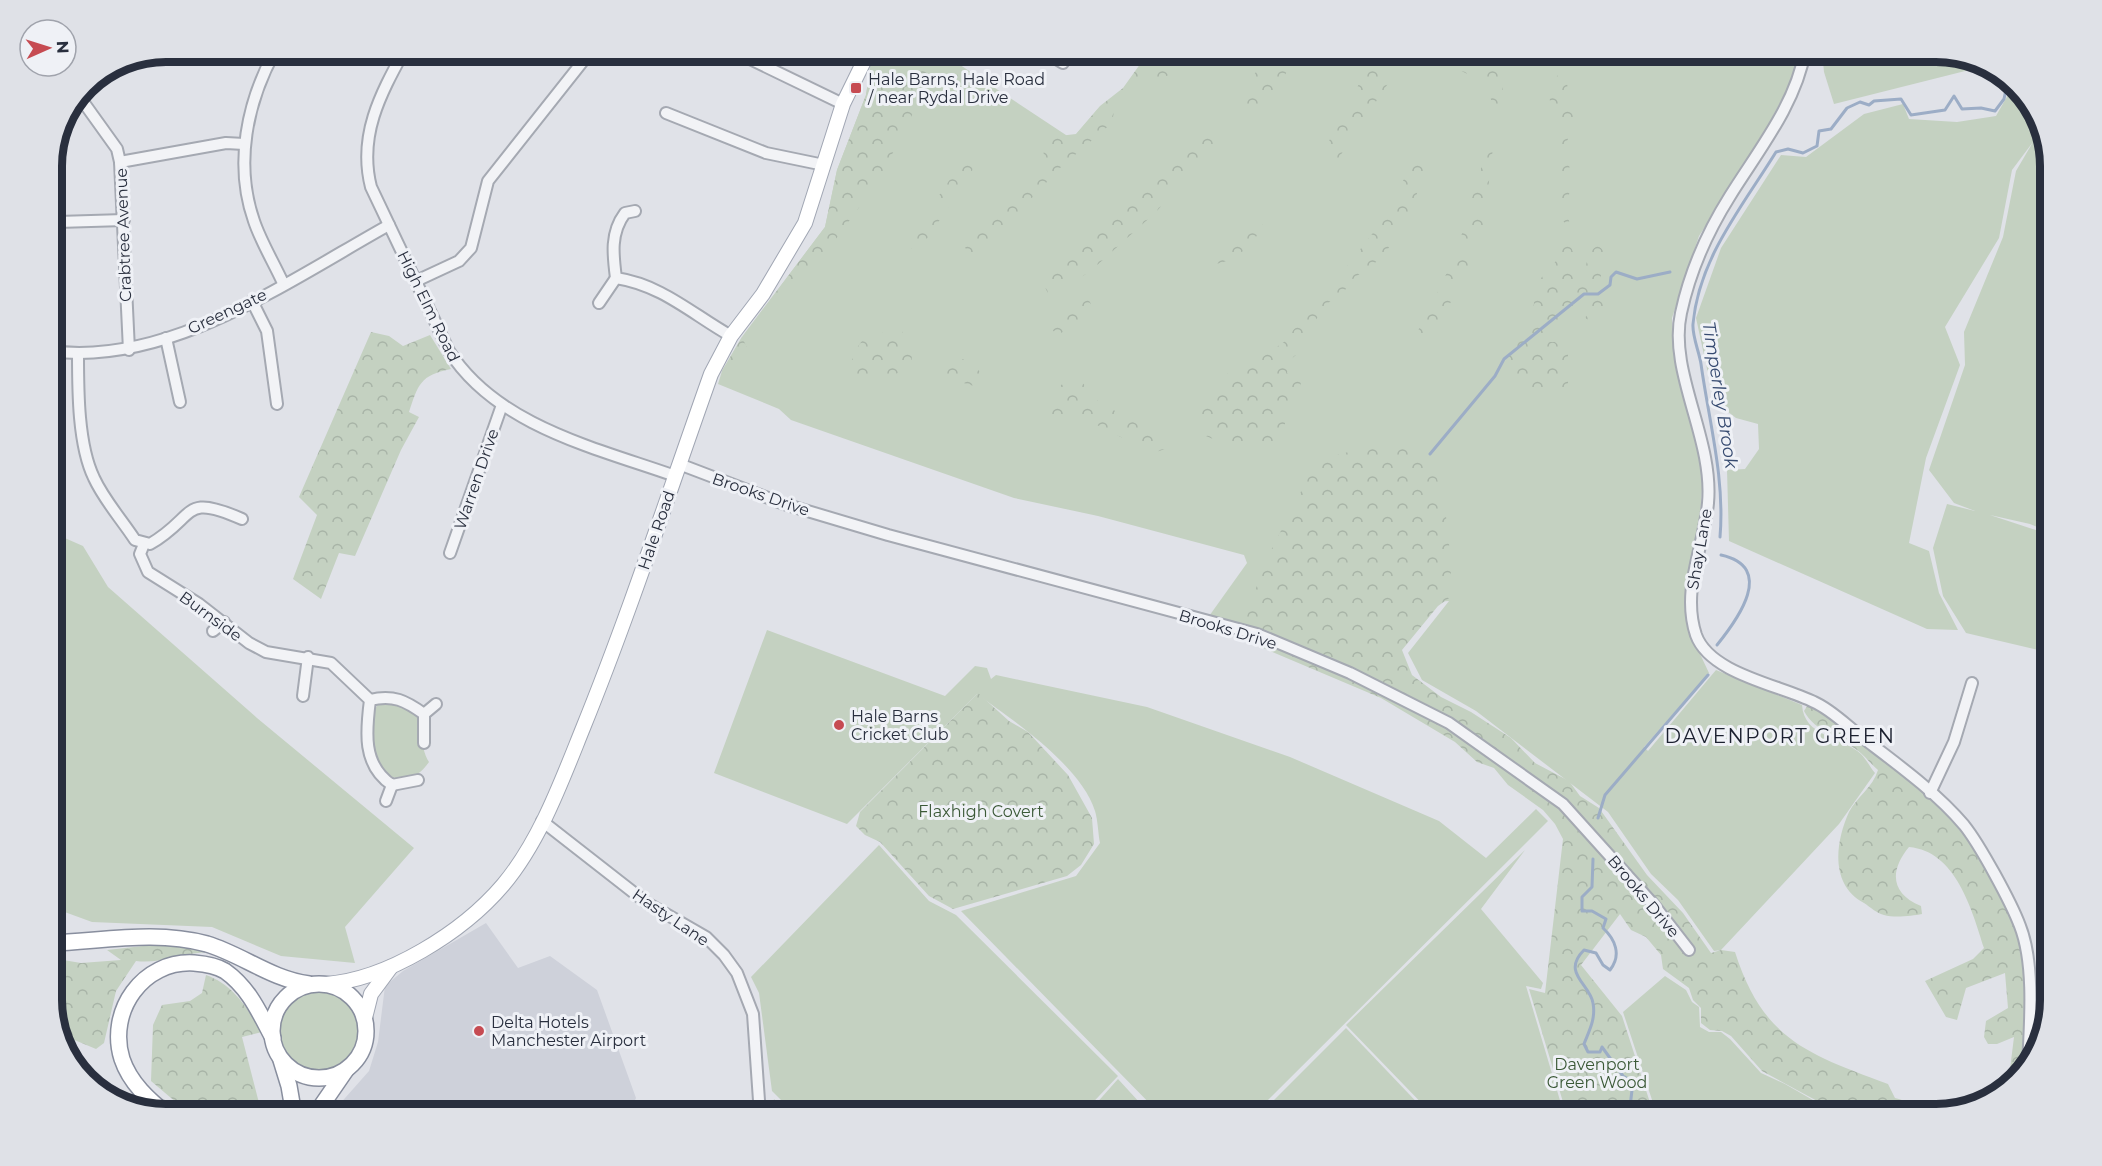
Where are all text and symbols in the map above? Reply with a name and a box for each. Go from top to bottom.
north arrow [18,18,78,78]
text: N [53,40,72,54]
place label: Hale Barns, Hale Road / near Rydal Drive [867,70,1045,107]
marker: Hale Barns, Hale Road / near Rydal Drive [849,81,863,95]
street label: Crabtree Avenue [112,168,135,302]
street label: High Elm Road [393,248,464,365]
street label: Greengate [185,285,270,338]
water label: Timperley Brook [1698,320,1743,471]
street label: Warren Drive [450,426,503,532]
street label: Brooks Drive [710,469,812,520]
street label: Hale Road [634,488,679,572]
street label: Shay Lane [1683,507,1716,591]
street label: Burnside [176,587,246,645]
street label: Brooks Drive [1177,606,1279,653]
place label: Hale Barns Cricket Club [851,707,949,744]
marker: Hale Barns Cricket Club [832,718,846,732]
district label: DAVENPORT GREEN [1665,724,1895,748]
park label: Flaxhigh Covert [918,802,1044,821]
street label: Brooks Drive [1604,851,1684,941]
street label: Hasty Lane [629,885,713,950]
place label: Delta Hotels Manchester Airport [491,1013,647,1050]
marker: Delta Hotels Manchester Airport [472,1024,486,1038]
park label: Davenport Green Wood [1547,1055,1647,1092]

